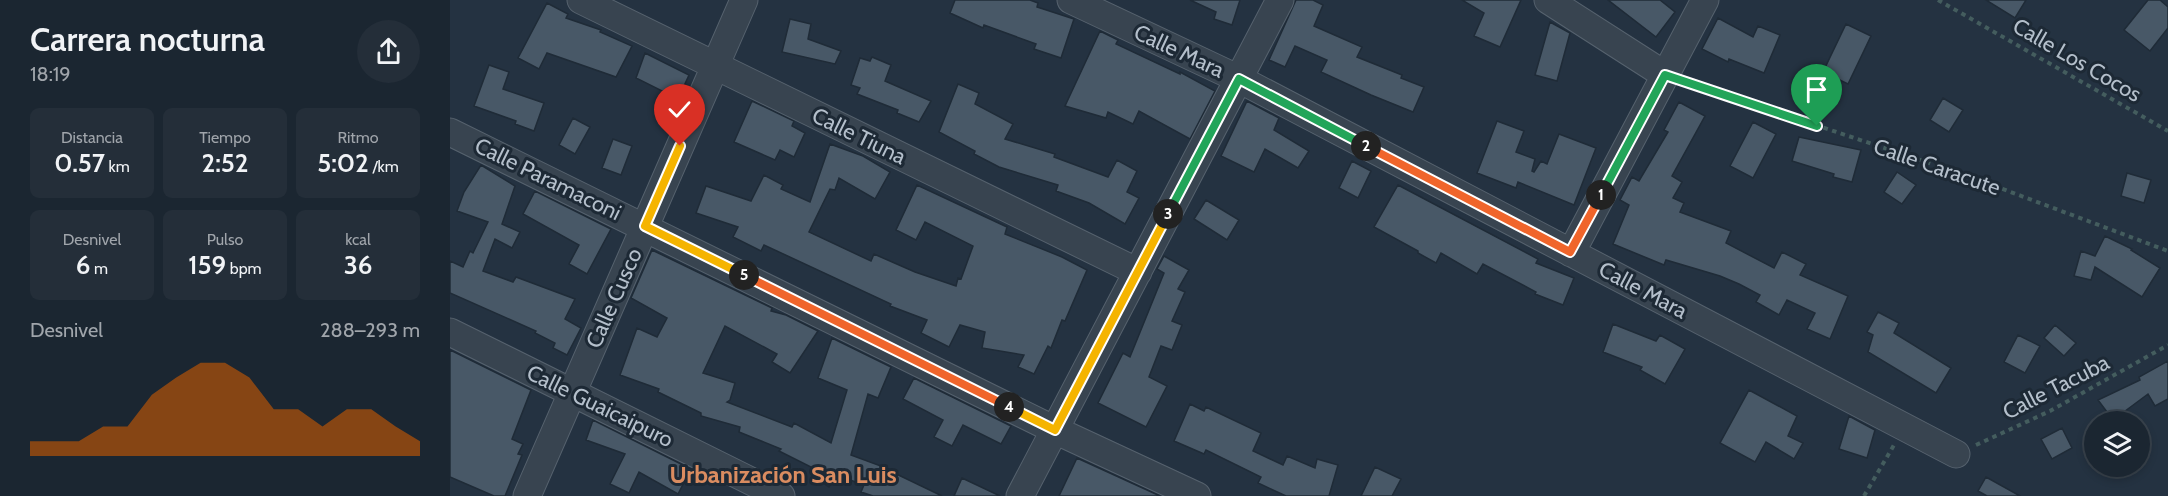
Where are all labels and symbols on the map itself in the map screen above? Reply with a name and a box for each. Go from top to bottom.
street label: Calle Los Cocos [2008,12,2146,108]
street label: Calle Mara [1130,18,1229,84]
pin [1791,64,1842,126]
pin [654,84,705,146]
street label: Calle Tiuna [808,102,911,171]
pin: 2 [1351,131,1381,161]
street label: Calle Paramaconi [470,132,626,226]
street label: Calle Caracute [1870,133,2004,201]
pin: 1 [1586,180,1616,210]
pin: 3 [1153,199,1183,229]
street label: Calle Cusco [580,244,648,352]
street label: Calle Mara [1594,255,1692,325]
pin: 5 [729,260,759,290]
street label: Calle Tacuba [1998,348,2114,425]
street label: Calle Guaicaipuro [522,359,678,453]
pin: 4 [994,392,1024,422]
district label: Urbanización San Luis [669,460,897,489]

